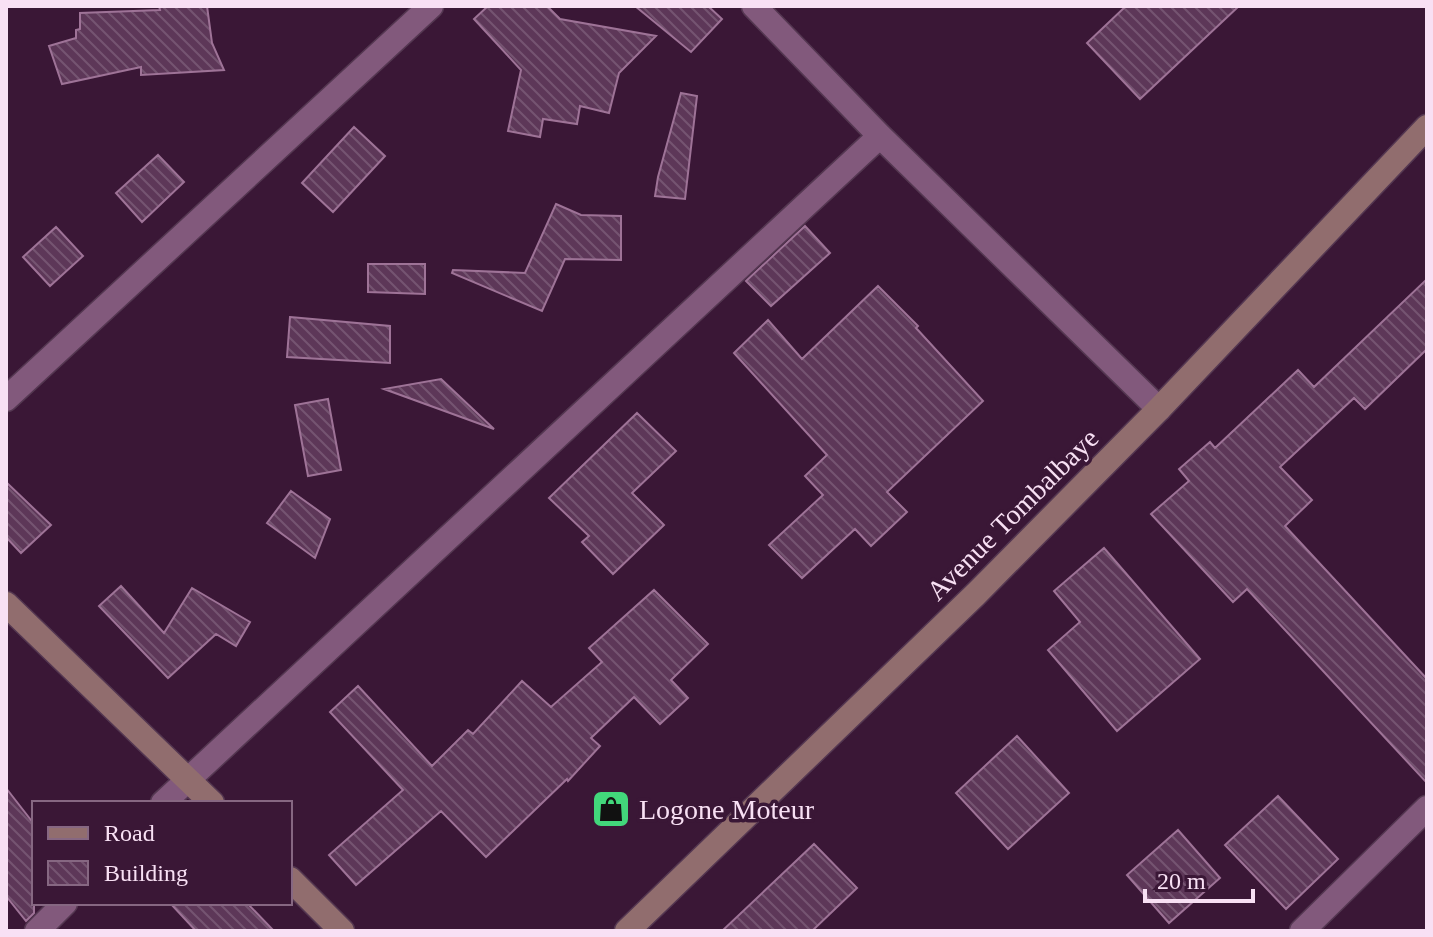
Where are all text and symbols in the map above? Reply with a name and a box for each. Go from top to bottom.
street label: Avenue Tombalbaye [920,422,1104,606]
shop icon: Logone Moteur [590,788,632,830]
place label: Logone Moteur [639,794,815,825]
legend [32,801,292,905]
text: Road [104,820,155,846]
scale bar [1145,853,1253,903]
text: Building [104,860,188,886]
text: 20 m [1157,868,1206,894]

